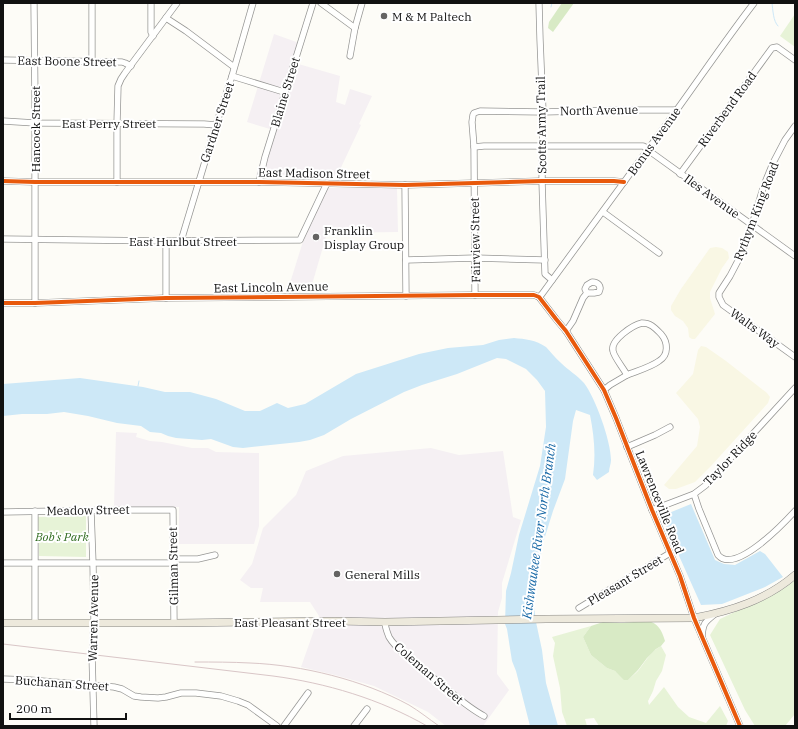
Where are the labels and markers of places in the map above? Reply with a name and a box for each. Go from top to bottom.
place label: M & M Paltech [392,9,472,24]
marker: M & M Paltech [379,11,389,21]
place label: Franklin Display Group [324,223,404,252]
marker: Franklin Display Group [311,232,321,242]
place label: General Mills [345,567,420,582]
marker: General Mills [332,569,342,579]

